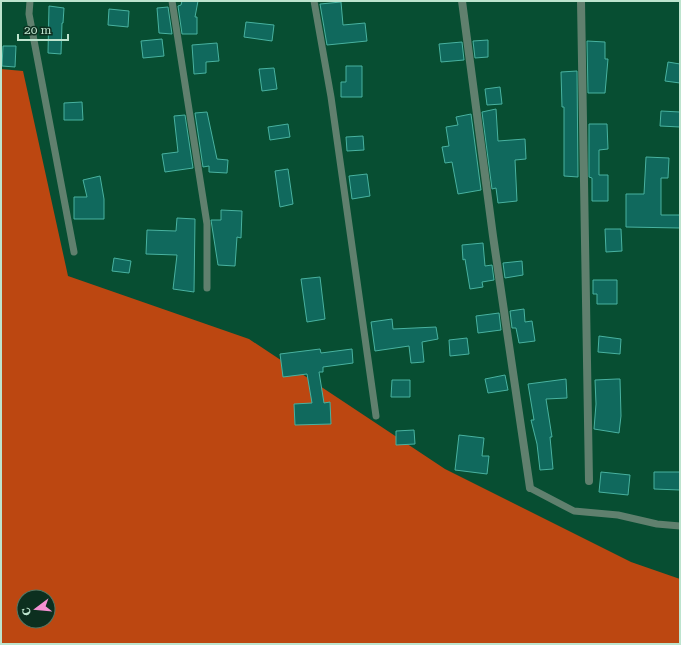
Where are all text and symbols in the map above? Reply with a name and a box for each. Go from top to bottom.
scale bar [18,16,68,42]
text: 20 m [24,23,51,37]
north arrow [16,589,56,629]
text: С [19,606,34,617]

